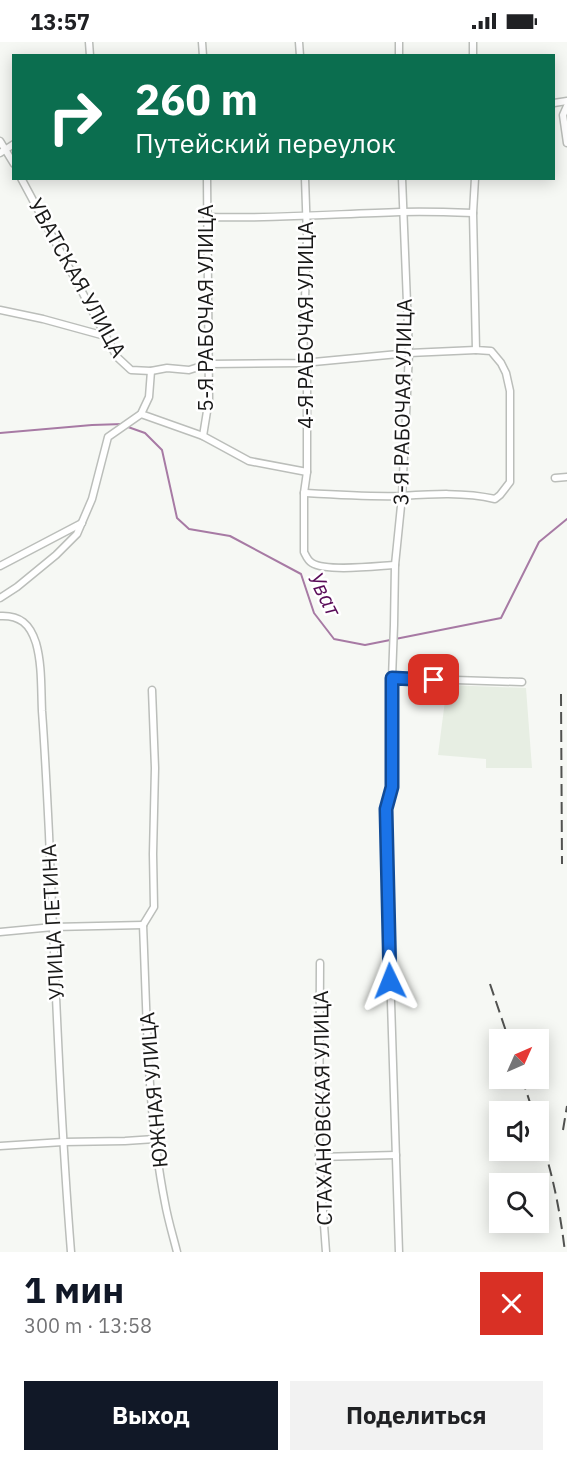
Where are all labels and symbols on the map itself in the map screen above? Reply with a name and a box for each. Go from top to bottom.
street label: УВАТСКАЯ УЛИЦА [22,193,133,362]
street label: 5-Я РАБОЧАЯ УЛИЦА [191,204,219,412]
street label: 4-Я РАБОЧАЯ УЛИЦА [291,221,319,429]
street label: 3-Я РАБОЧАЯ УЛИЦА [386,298,418,506]
water label: Уват [302,567,349,622]
pin [408,654,459,705]
street label: УЛИЦА ПЕТИНА [34,843,70,1001]
position arrow [358,949,422,1013]
street label: СТАХАНОВСКАЯ УЛИЦА [306,990,338,1226]
street label: ЮЖНАЯ УЛИЦА [132,1011,174,1169]
north arrow [489,1029,549,1089]

